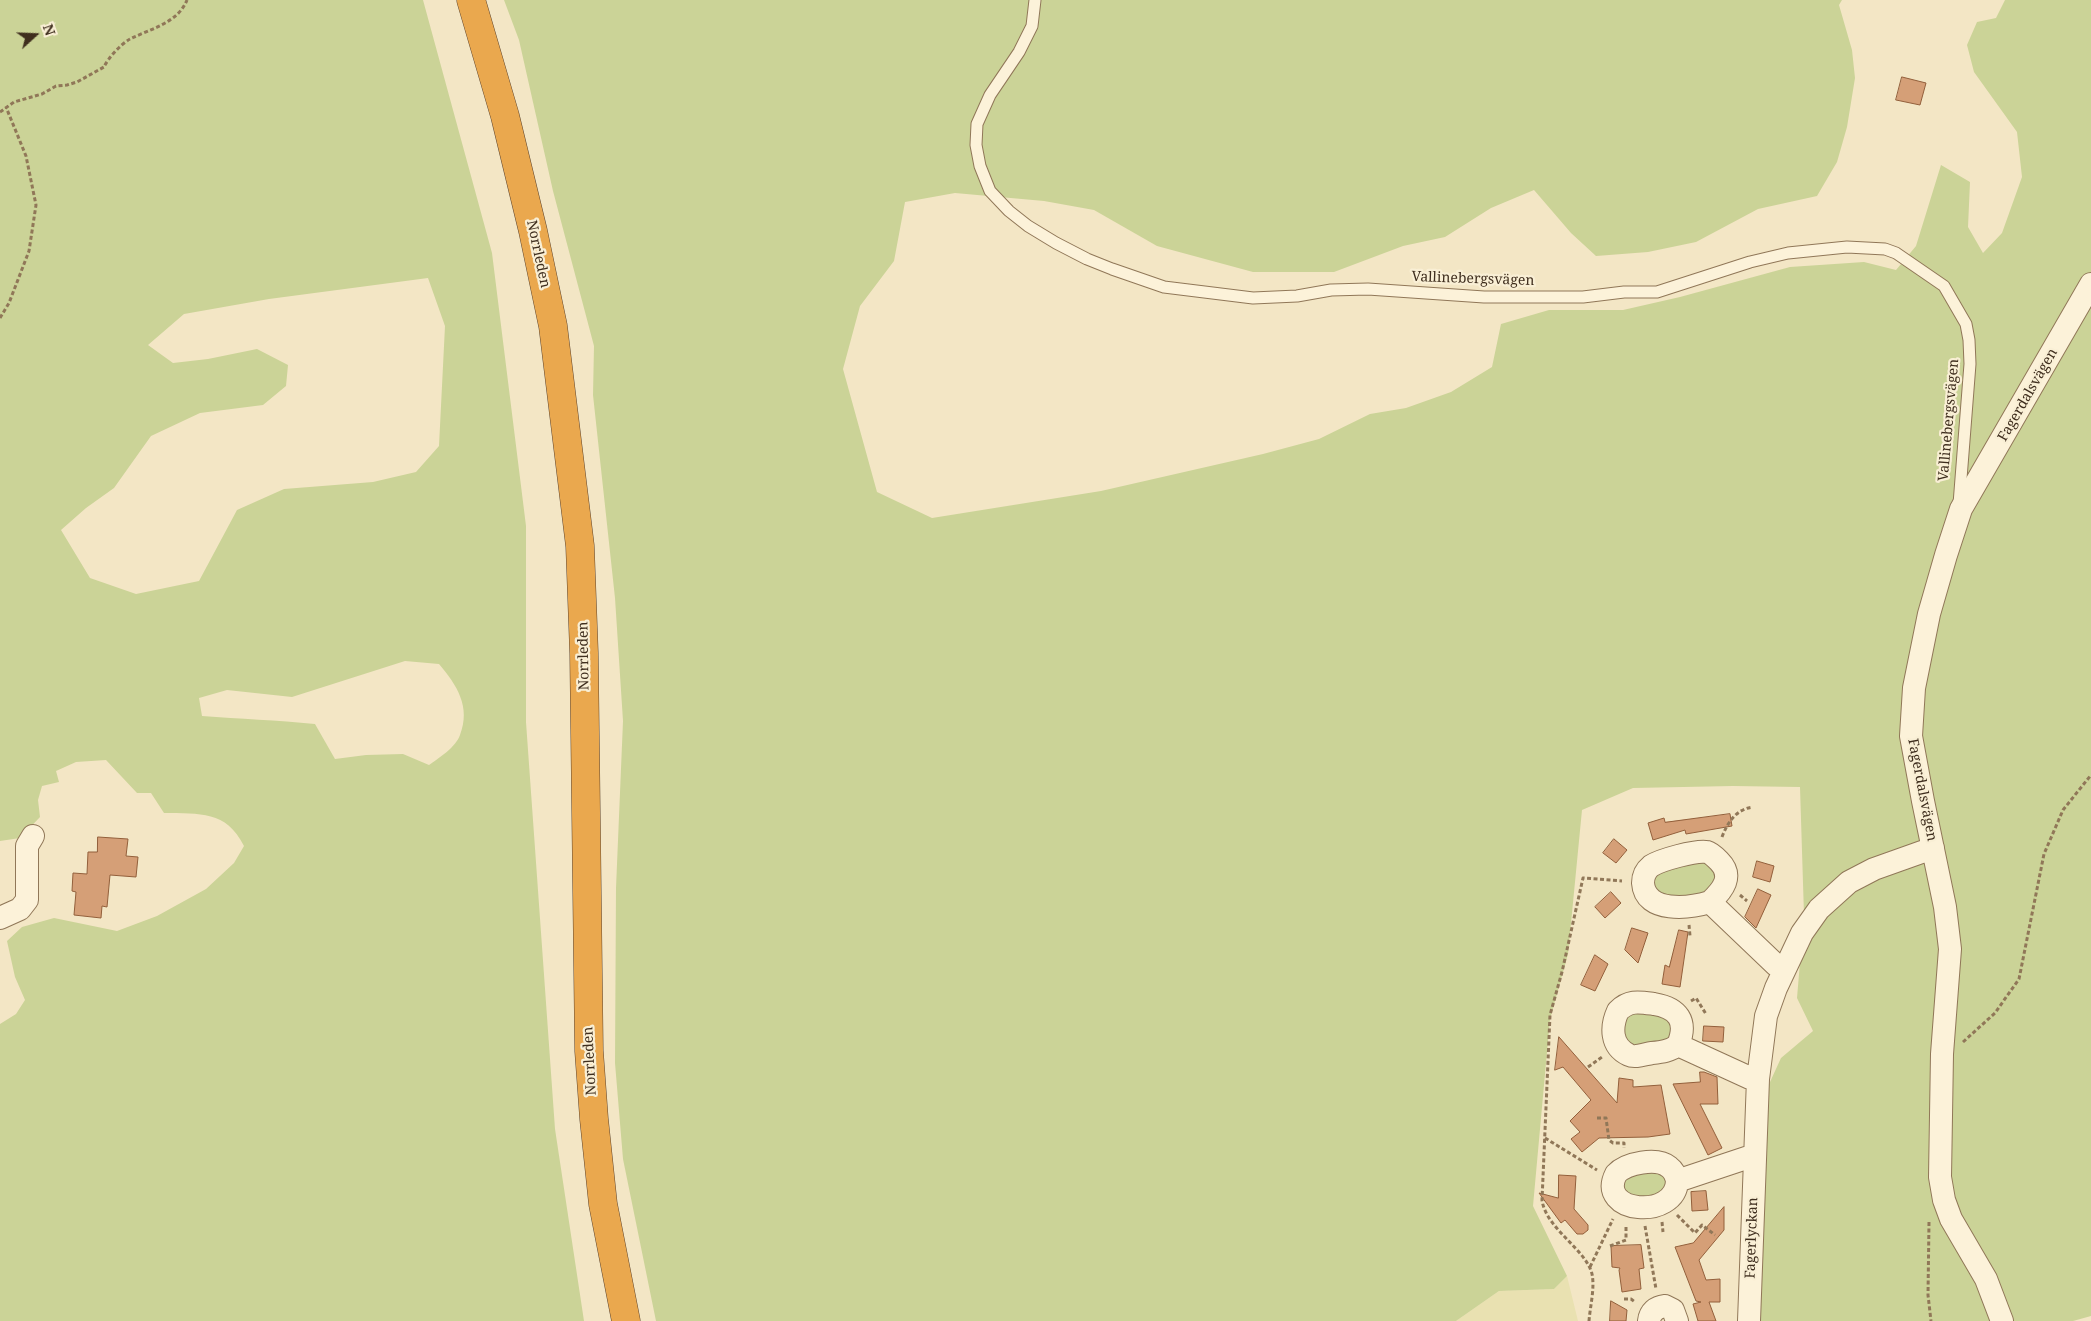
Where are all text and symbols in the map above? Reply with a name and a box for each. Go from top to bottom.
north arrow [10,10,60,60]
text: N [39,21,60,38]
street label: Norrleden [523,219,553,289]
street label: Vallinebergsvägen [1411,268,1535,290]
street label: Fagerdalsvägen [1995,346,2061,444]
street label: Vallinebergsvägen [1935,358,1963,482]
street label: Norrleden [575,621,593,691]
street label: Fagerdalsvägen [1904,737,1940,843]
street label: Norrleden [580,1026,600,1096]
street label: Fagerlyckan [1742,1197,1762,1279]

